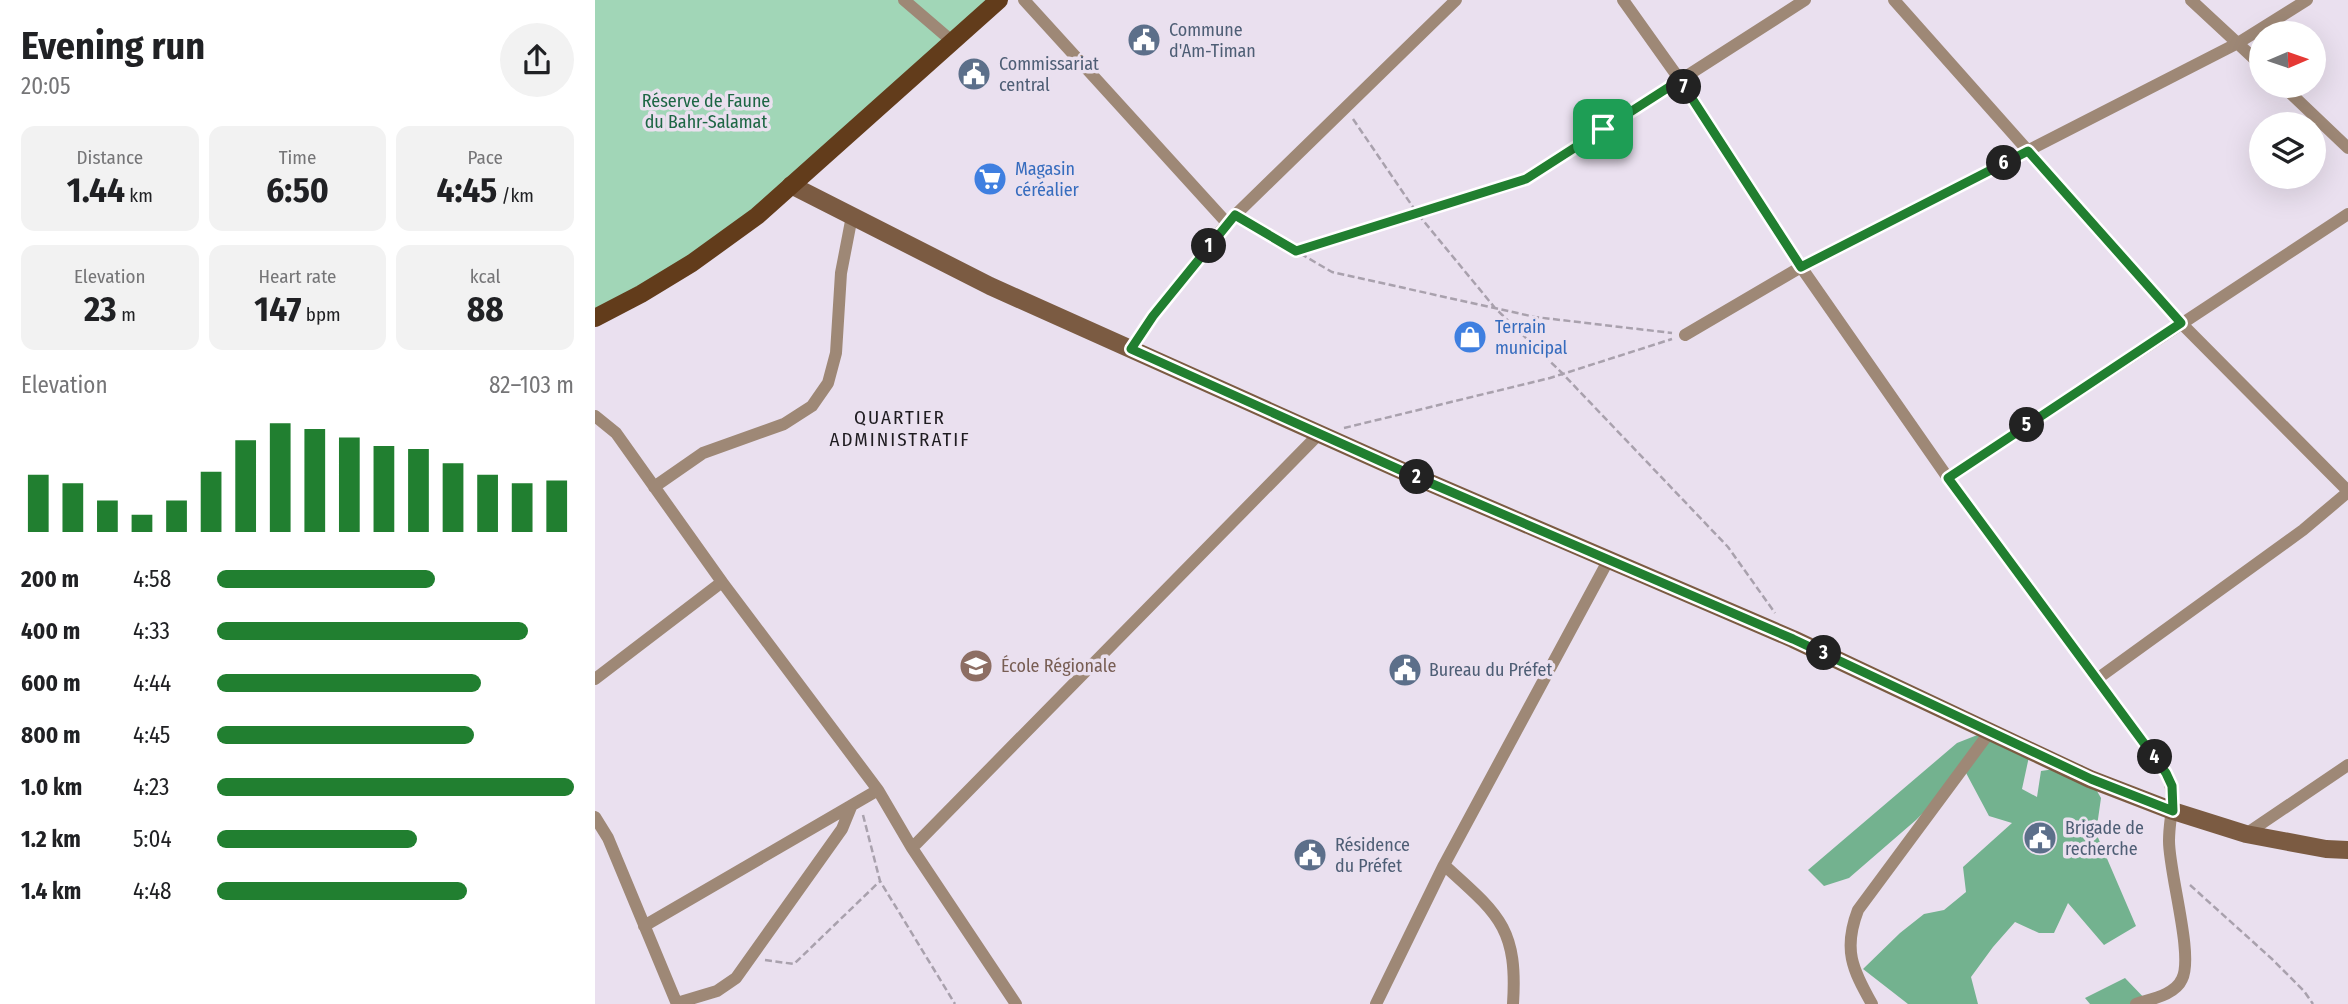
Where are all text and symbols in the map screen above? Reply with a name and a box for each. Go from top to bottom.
place label: Commune d'Am-Timan [1169,19,1256,62]
public building icon: Commune d'Am-Timan [1125,21,1163,59]
north arrow [2249,21,2326,98]
map controls [2249,21,2326,189]
text: Evening run [21,23,205,69]
button: share [500,23,574,97]
place label: Commissariat central [999,53,1099,96]
public building icon: Commissariat central [955,55,993,93]
pin: 7 [1667,70,1701,104]
text: 20:05 [21,72,71,100]
text: 7 [1679,75,1688,98]
park label: Réserve de Faune du Bahr-Salamat [642,90,770,133]
pin [1573,99,1633,159]
icon: arrive [1584,110,1622,148]
button: layers [2249,112,2326,189]
text: Distance [77,146,143,169]
text: Time [279,146,316,169]
text: Pace [467,146,503,169]
pin: 6 [1987,146,2021,180]
text: 6 [1999,151,2008,174]
place label: Magasin céréalier [1015,158,1080,201]
supermarket icon: Magasin céréalier [971,160,1009,198]
text: 1.44 [67,169,125,211]
text: 6:50 [266,169,329,211]
text: 4:45 [436,169,497,211]
text: km [125,184,153,207]
text: /km [497,184,534,207]
pin: 1 [1191,229,1227,264]
text: 1 [1204,234,1213,257]
text: Elevation [74,265,146,288]
text: Heart rate [258,265,337,288]
text: kcal [470,265,501,288]
text: 23 [84,288,117,330]
text: 147 [254,288,301,330]
text: 88 [467,288,504,330]
text: m [117,303,136,326]
text: bpm [301,303,341,326]
place label: Terrain municipal [1495,316,1568,359]
shop icon: Terrain municipal [1451,318,1489,356]
text: Elevation [21,371,108,399]
text: 82–103 m [489,371,574,399]
district label: QUARTIER ADMINISTRATIF [829,406,971,451]
pin: 5 [2009,408,2045,442]
text: 5 [2022,413,2031,436]
pin: 2 [1399,460,1435,494]
text: 2 [1412,465,1421,488]
text: 200 m [21,565,79,593]
text: 4:58 [133,565,171,593]
text: 400 m [21,617,80,645]
text: 4:33 [133,617,170,645]
pin: 3 [1807,636,1841,670]
text: 3 [1819,641,1828,664]
school or university icon: École Régionale [957,647,995,685]
public building icon: Bureau du Préfet [1386,651,1424,689]
place label: École Régionale [1001,654,1116,677]
place label: Bureau du Préfet [1429,659,1552,681]
text: 600 m [21,669,80,697]
text: 4:44 [133,669,171,697]
text: 800 m [21,721,81,749]
text: 4:45 [133,721,170,749]
pin: 4 [2137,740,2173,774]
text: 4 [2150,745,2159,768]
text: 1.0 km [21,773,82,801]
text: 4:23 [133,773,169,801]
place label: Brigade de recherche [2065,817,2144,860]
public building icon: Brigade de recherche [2021,819,2059,857]
text: 1.2 km [21,825,81,853]
text: 5:04 [133,825,172,853]
place label: Résidence du Préfet [1335,834,1410,877]
public building icon: Résidence du Préfet [1291,836,1329,874]
text: 1.4 km [21,877,81,905]
text: 4:48 [133,877,172,905]

